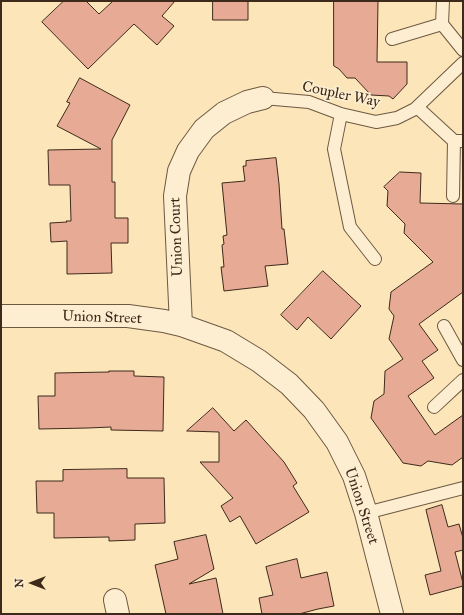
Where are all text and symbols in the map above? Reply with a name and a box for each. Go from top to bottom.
street label: Coupler Way [300,78,382,112]
street label: Union Court [167,197,187,277]
street label: Union Street [62,308,142,328]
street label: Union Street [340,465,382,547]
north arrow [12,563,52,603]
text: N [13,578,26,588]

